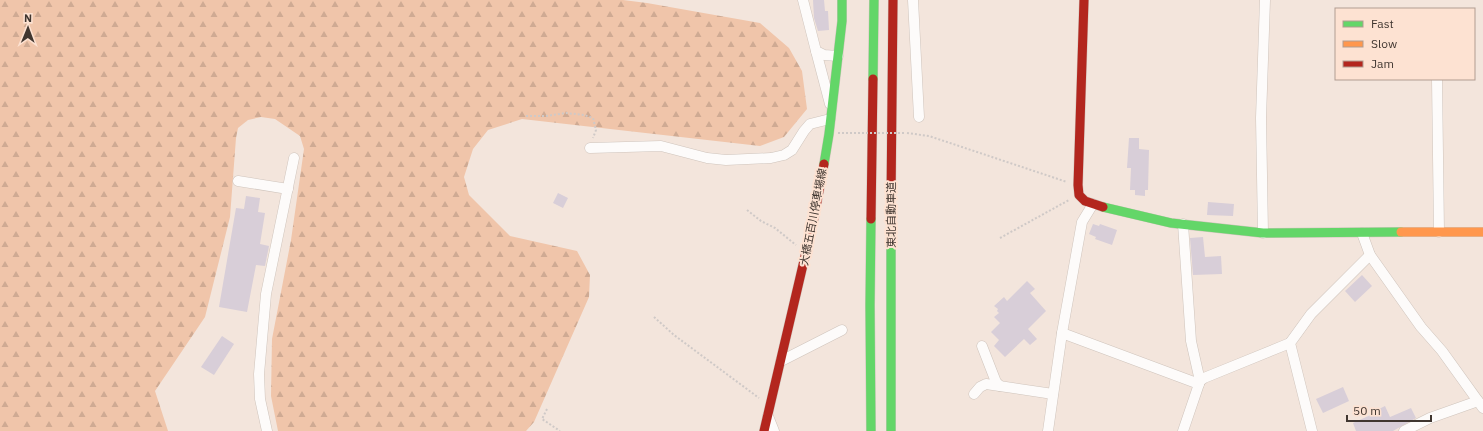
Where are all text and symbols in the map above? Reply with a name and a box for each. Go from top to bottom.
north arrow [8,8,48,48]
legend [1335,8,1475,80]
text: N [24,11,32,25]
text: Fast [1371,16,1394,31]
text: Slow [1371,36,1397,51]
text: Jam [1371,56,1394,71]
street label: 大橋五百川停車場線 [797,167,829,267]
street label: 東北自動車道 [884,182,898,248]
scale bar [1347,397,1431,423]
text: 50 m [1353,403,1381,418]

